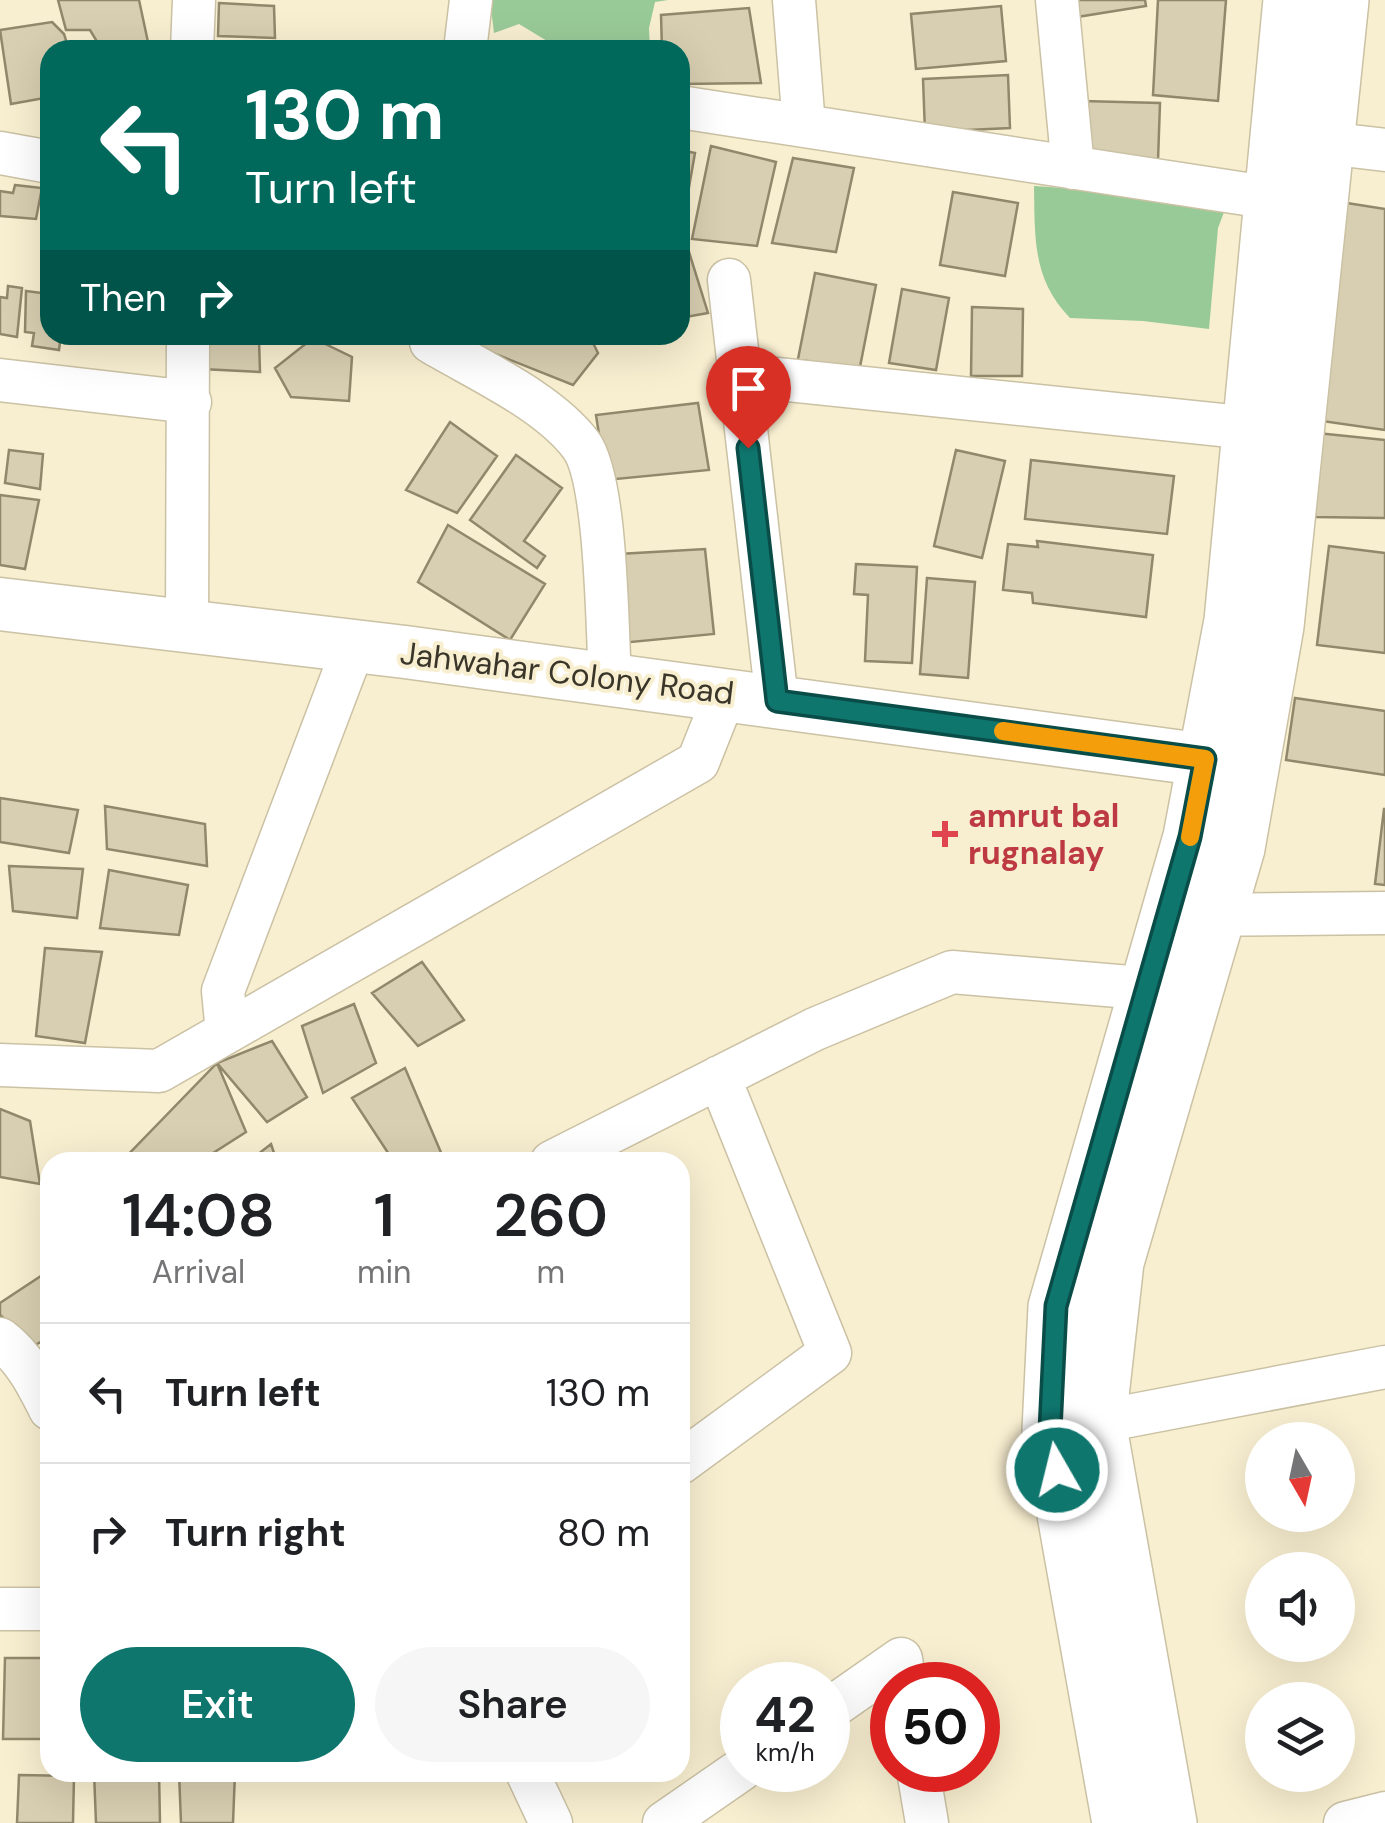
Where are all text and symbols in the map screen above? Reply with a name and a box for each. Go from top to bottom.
text: 130 m [245,70,444,161]
icon: left [80,80,210,210]
text: Turn left [245,158,417,217]
icon: right [187,270,242,325]
text: Then [80,273,167,323]
pin [706,346,791,449]
icon: arrive [721,361,776,416]
street label: Jahwahar Colony Road [398,632,736,714]
place label: amrut bal rugnalay [968,795,1119,874]
marker: amrut bal rugnalay [932,821,958,847]
text: 14:08 [122,1176,275,1255]
text: 1 [374,1176,395,1255]
text: 260 [494,1176,608,1255]
text: Arrival [152,1251,245,1293]
text: min [357,1251,411,1293]
text: m [536,1251,565,1293]
icon: left [80,1366,135,1421]
text: Turn left [165,1368,321,1418]
text: 130 m [546,1368,650,1418]
position arrow [1005,1418,1109,1522]
north arrow [1245,1422,1355,1532]
map controls [1245,1422,1355,1792]
icon: right [80,1506,135,1561]
text: Turn right [165,1508,346,1558]
text: 80 m [557,1508,650,1558]
button: sound [1245,1552,1355,1662]
button: Exit [80,1647,355,1762]
button: Share [375,1647,650,1762]
speed limit sign: 50 [870,1662,1000,1792]
text: 42 [754,1682,816,1748]
button: layers [1245,1682,1355,1792]
text: km/h [755,1736,815,1769]

